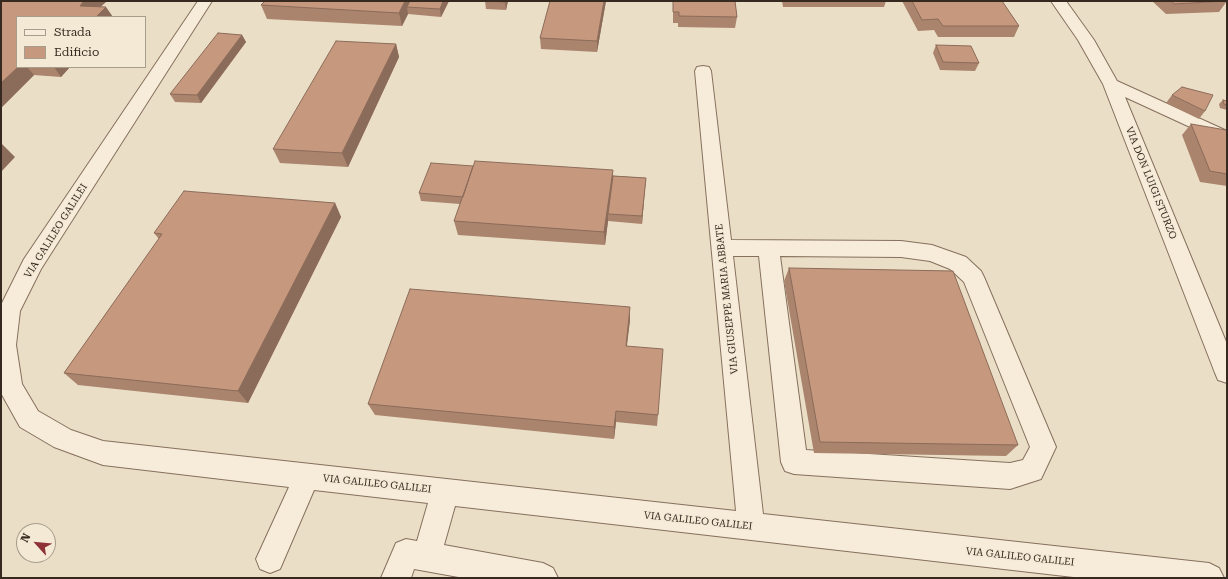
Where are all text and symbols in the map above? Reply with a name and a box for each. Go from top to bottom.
legend [16,16,146,68]
text: Strada [54,25,91,39]
text: Edificio [54,45,99,59]
street label: VIA DON LUIGI STURZO [1123,125,1179,241]
street label: VIA GALILEO GALILEI [22,182,90,280]
street label: VIA GIUSEPPE MARIA ABBATE [713,223,741,375]
street label: VIA GALILEO GALILEI [322,472,432,496]
street label: VIA GALILEO GALILEI [643,509,753,533]
north arrow [16,523,56,563]
text: N [18,531,33,545]
street label: VIA GALILEO GALILEI [965,545,1075,569]

